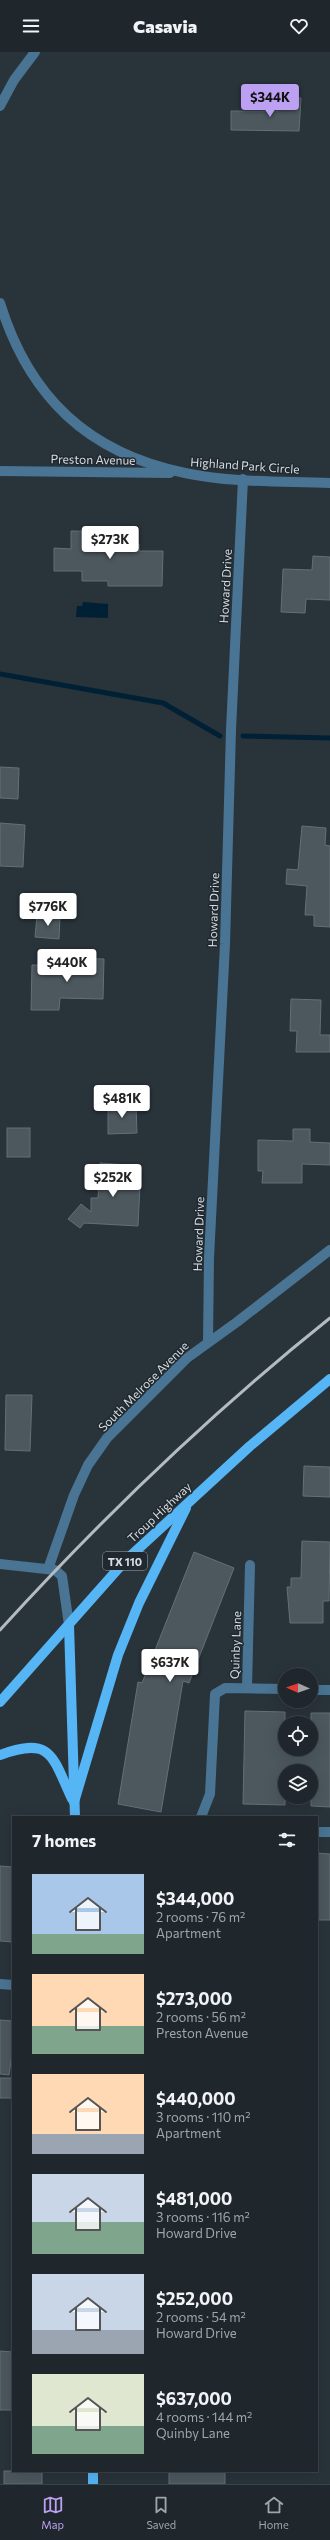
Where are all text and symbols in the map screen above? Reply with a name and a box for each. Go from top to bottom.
icon: menu [20,15,42,37]
text: Casavia [133,15,197,37]
icon: heart [288,15,310,37]
pin: $344K [242,84,298,118]
text: $344K [250,89,290,105]
street label: Preston Avenue [50,451,136,467]
street label: Highland Park Circle [190,454,300,476]
pin: $273K [82,526,138,560]
text: $273K [91,531,129,547]
street label: Howard Drive [216,548,234,624]
street label: Howard Drive [205,873,221,947]
pin: $776K [20,893,76,927]
text: $776K [29,898,67,914]
pin: $440K [39,949,95,983]
text: $440K [46,954,88,970]
pin: $481K [94,1085,150,1119]
text: $481K [103,1090,141,1106]
pin: $252K [85,1164,141,1198]
text: $252K [94,1169,132,1185]
street label: Howard Drive [190,1197,206,1271]
street label: South Melrose Avenue [95,1338,191,1434]
street label: Troup Highway [124,1479,194,1545]
road number: TX 110 [103,1552,147,1570]
street label: Quinby Lane [227,1611,243,1679]
pin: $637K [142,1649,198,1683]
text: $637K [150,1654,190,1670]
north arrow [278,1668,318,1708]
map controls [278,1668,318,1804]
button: locate [278,1716,318,1756]
button: layers [278,1764,318,1804]
icon: filters [276,1829,298,1851]
text: 7 homes [32,1830,96,1851]
text: $344,000 [156,1888,234,1909]
icon: home [64,1890,112,1938]
text: 2 rooms · 76 m² [156,1909,245,1925]
text: Apartment [156,1925,221,1941]
text: $273,000 [156,1988,232,2009]
icon: home [64,1990,112,2038]
text: 2 rooms · 56 m² [156,2009,246,2025]
text: Preston Avenue [156,2025,248,2041]
text: $440,000 [156,2088,236,2109]
icon: home [64,2090,112,2138]
text: 3 rooms · 110 m² [156,2109,250,2125]
text: Apartment [156,2125,221,2141]
text: $481,000 [156,2188,232,2209]
icon: home [64,2190,112,2238]
text: 3 rooms · 116 m² [156,2209,250,2225]
text: Howard Drive [156,2225,237,2241]
text: $252,000 [156,2288,233,2309]
icon: home [64,2290,112,2338]
text: 2 rooms · 54 m² [156,2309,246,2325]
text: Howard Drive [156,2325,237,2341]
text: $637,000 [156,2388,232,2409]
icon: home [64,2390,112,2438]
text: 4 rooms · 144 m² [156,2409,252,2425]
text: Quinby Lane [156,2425,230,2441]
tab: Map [41,2494,64,2531]
tab: Saved [146,2494,176,2531]
tab: Home [259,2494,289,2531]

